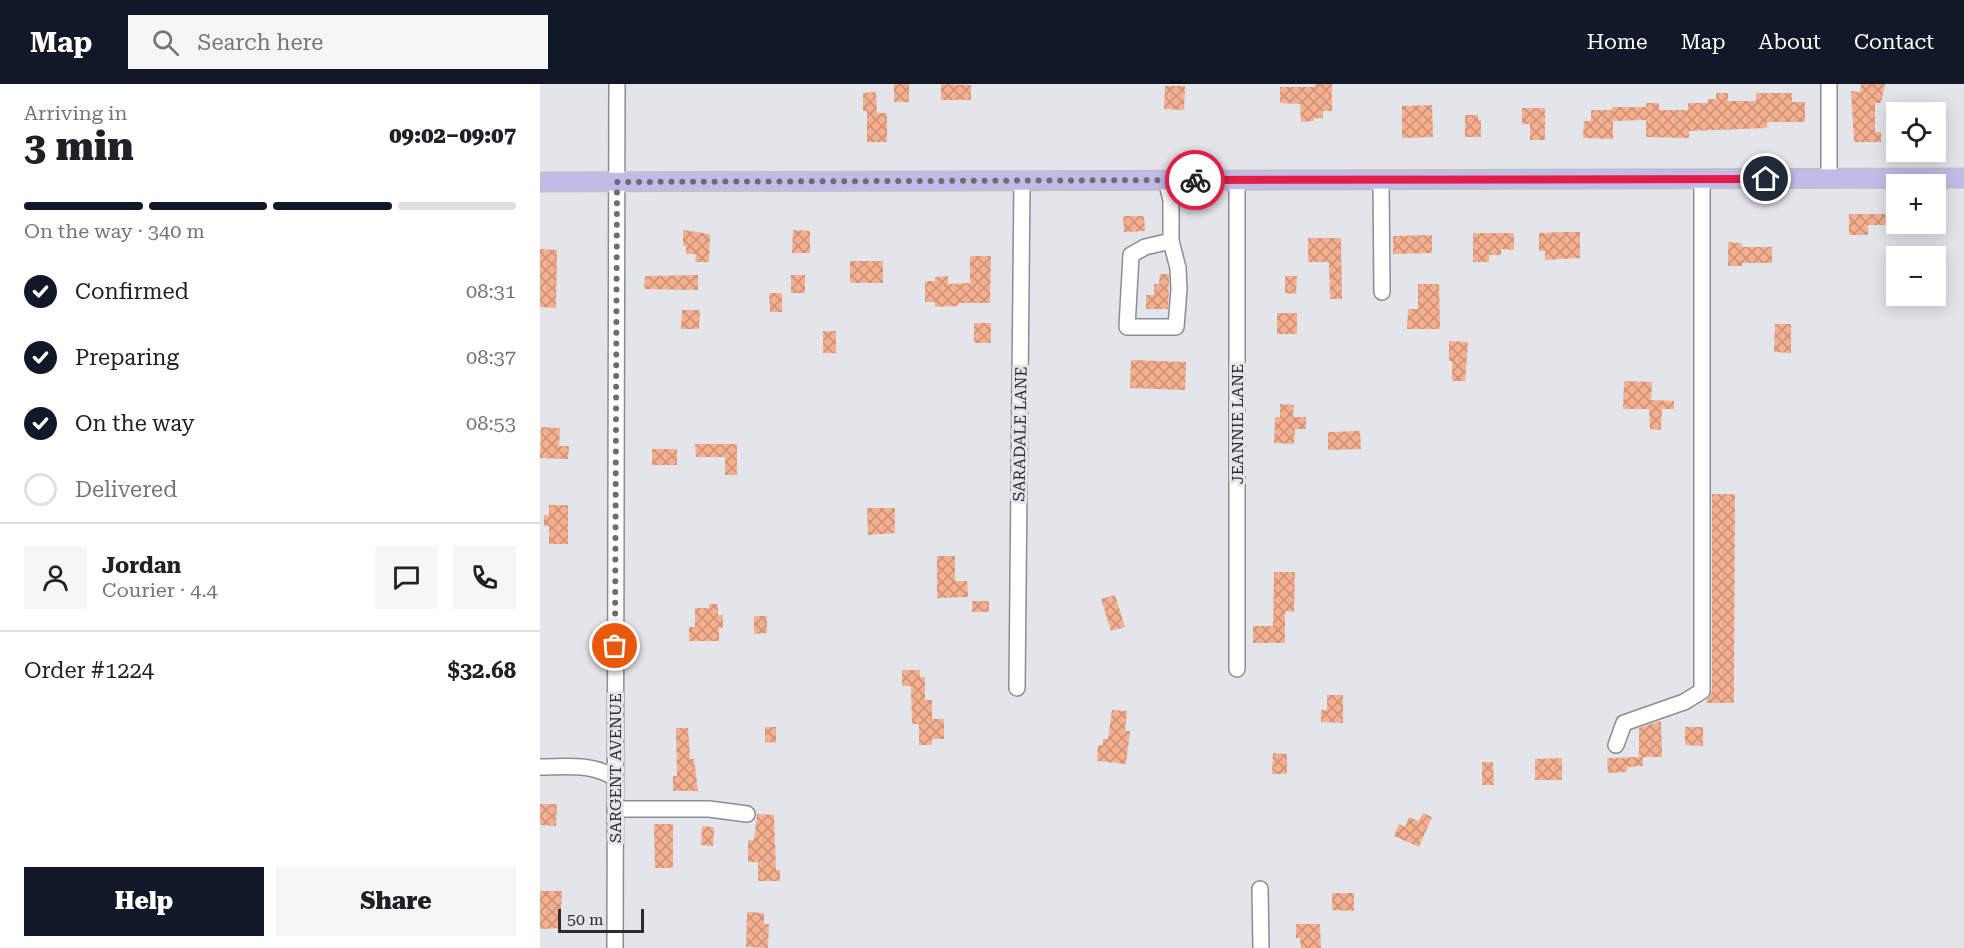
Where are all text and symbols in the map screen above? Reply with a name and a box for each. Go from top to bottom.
search box [128,15,548,69]
text: Map [30,26,92,59]
icon: search [149,26,182,59]
text: Search here [197,30,323,55]
text: Home [1587,30,1648,54]
text: Map [1681,30,1726,54]
text: About [1759,30,1821,54]
text: Contact [1854,30,1934,54]
text: Arriving in [24,101,127,125]
map controls [1886,102,1946,306]
button: locate [1886,102,1946,162]
text: 09:02–09:07 [389,123,516,148]
text: 3 min [24,124,134,170]
courier [1165,150,1225,210]
pin [1740,153,1791,204]
icon: home [1749,162,1782,195]
icon: bike [1179,164,1212,197]
button: + [1886,174,1946,234]
text: On the way · 340 m [24,219,205,243]
button: − [1886,246,1946,306]
icon: check [24,275,57,308]
text: Confirmed [75,279,189,304]
text: 08:31 [466,279,516,303]
icon: check [24,341,57,374]
text: Preparing [75,345,179,370]
text: 08:37 [466,345,516,369]
street label: JEANNIE LANE [1228,364,1247,484]
street label: SARADALE LANE [1009,366,1031,502]
icon: check [24,407,57,440]
text: On the way [75,411,195,436]
text: 08:53 [466,411,516,435]
text: Delivered [75,477,177,502]
button: person [24,546,87,609]
button: chat [375,546,438,609]
button: phone [453,546,516,609]
text: Jordan [102,553,181,578]
text: Courier · 4.4 [102,578,218,602]
pin [589,620,640,671]
icon: bag [598,629,631,662]
text: Order #1224 [24,658,154,683]
text: $32.68 [447,658,516,683]
street label: SARGENT AVENUE [606,693,625,843]
button: Help [24,867,264,936]
button: Share [276,867,516,936]
scale bar [558,906,644,934]
text: 50 m [567,910,604,929]

